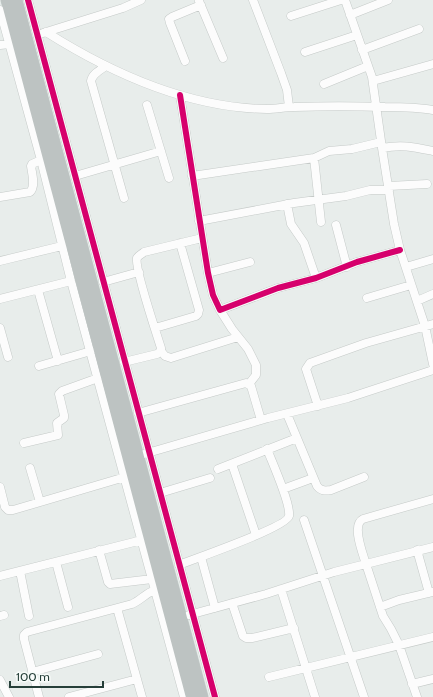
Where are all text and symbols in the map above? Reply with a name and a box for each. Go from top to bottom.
scale bar [10,663,103,689]
text: 100 m [16,669,50,684]

